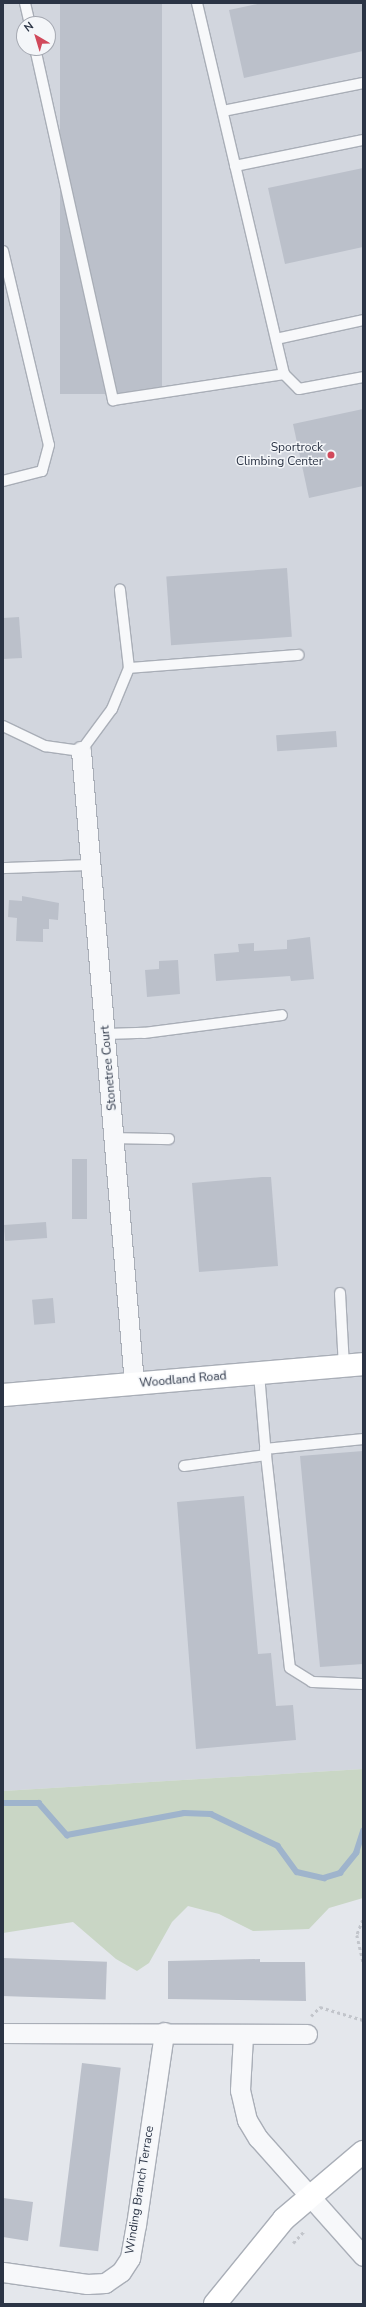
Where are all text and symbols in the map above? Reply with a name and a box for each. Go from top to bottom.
north arrow [16,16,56,56]
text: N [21,18,37,35]
place label: Sportrock Climbing Center [236,441,323,469]
marker: Sportrock Climbing Center [326,450,336,460]
street label: Stonetree Court [98,1025,120,1111]
street label: Woodland Road [139,1369,227,1391]
street label: Winding Branch Terrace [123,2125,157,2255]

